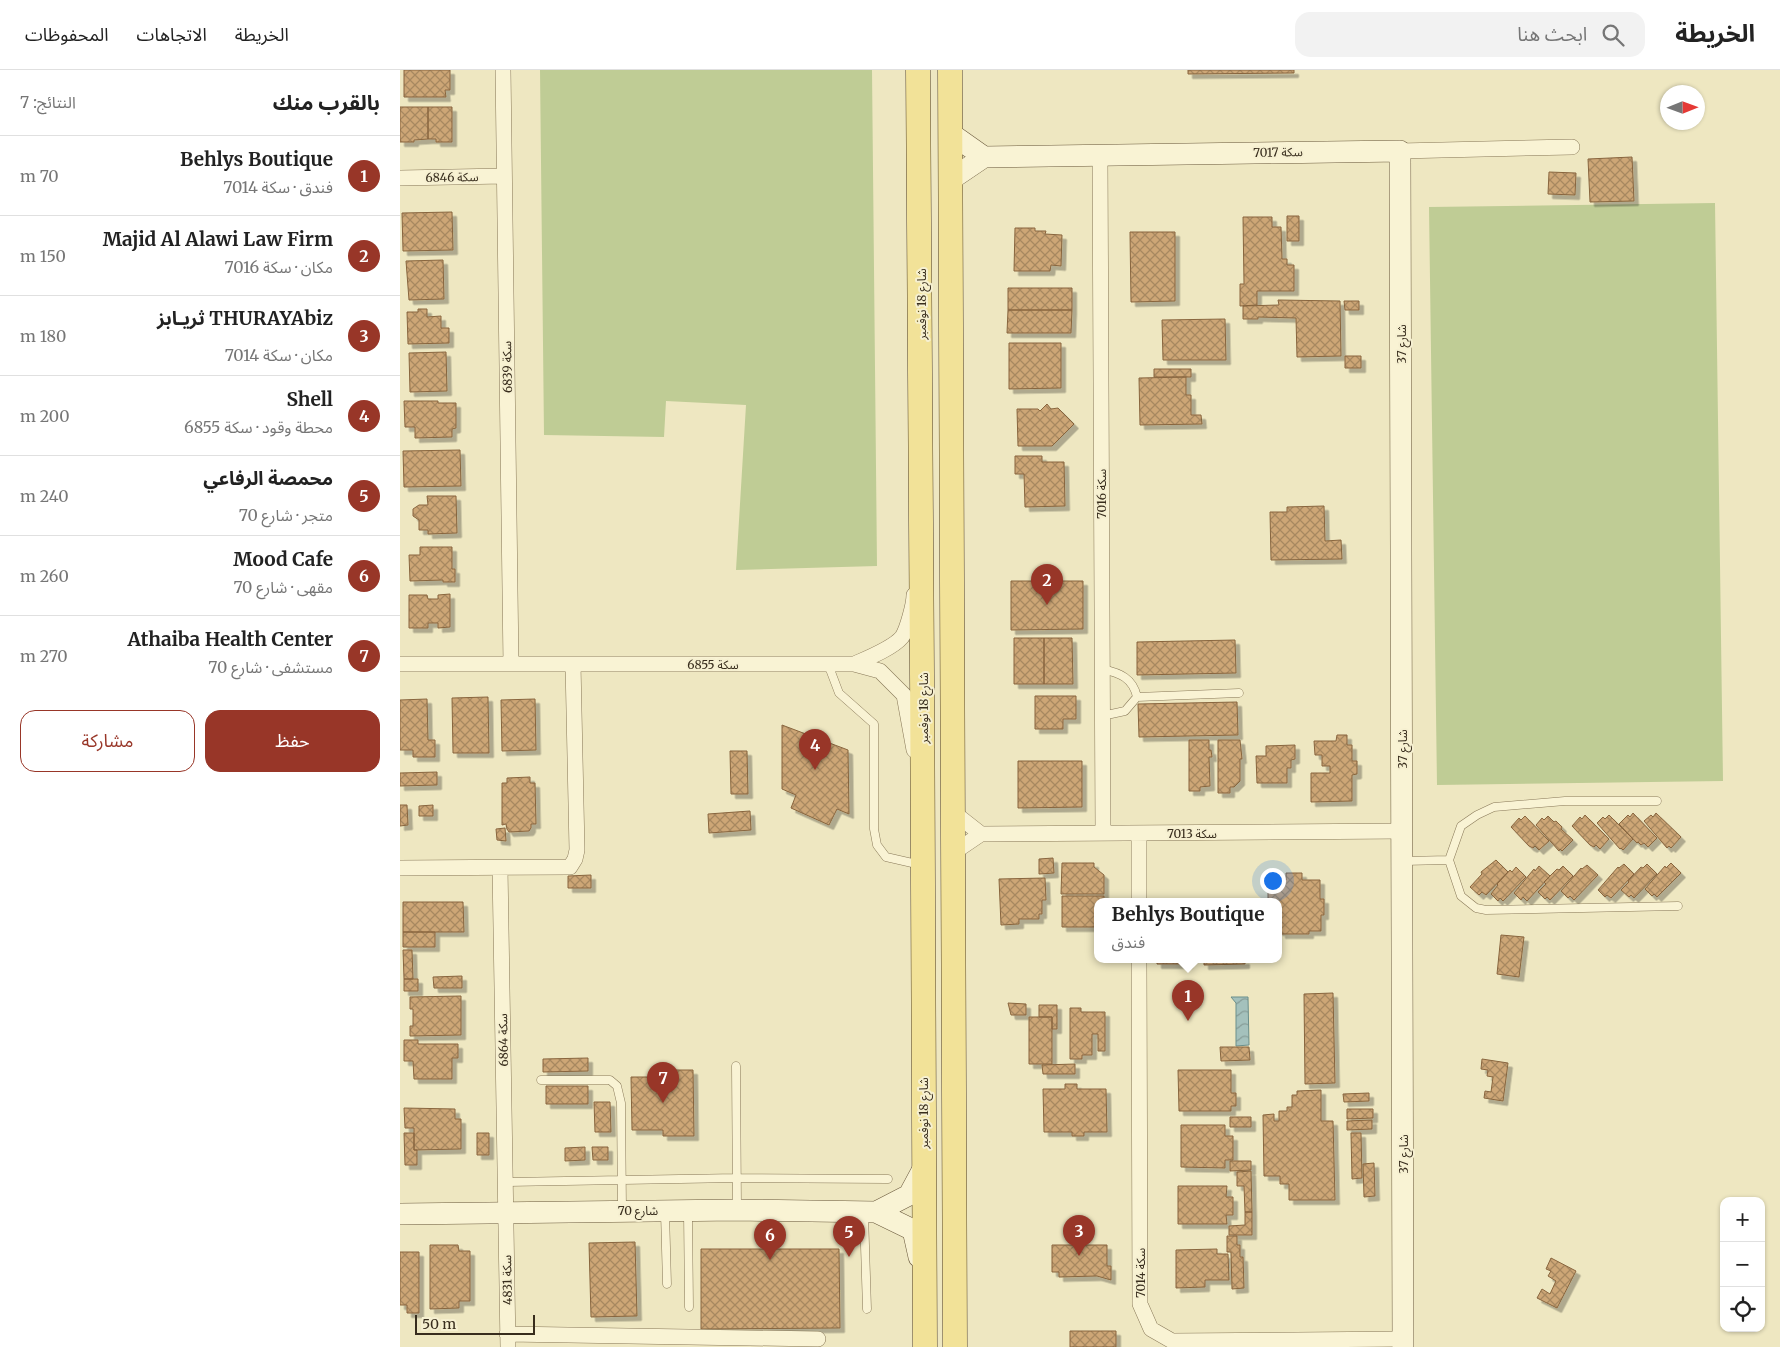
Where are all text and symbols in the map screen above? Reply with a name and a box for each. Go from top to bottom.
search box [1295,12,1645,57]
text: الخريطة [1675,18,1755,49]
icon: search [1599,21,1627,49]
text: ابحث هنا [1517,22,1587,46]
text: المحفوظات [25,23,109,46]
text: الاتجاهات [137,23,207,46]
text: الخريطة [235,23,289,46]
north arrow [1660,85,1705,130]
text: بالقرب منك [273,89,380,116]
text: النتائج: 7 [20,92,76,112]
street label: سكة 7017 [1253,144,1303,160]
text: Behlys Boutique [180,147,333,171]
text: 70 m [20,166,59,186]
text: 1 [360,166,368,186]
street label: سكة 6846 [425,169,479,185]
text: فندق · سكة 7014 [223,177,333,197]
text: Majid Al Alawi Law Firm [103,227,333,251]
text: 150 m [20,246,66,266]
text: 2 [359,246,369,266]
text: مكان · سكة 7016 [225,257,333,277]
street label: شارع 18 نوفمبر [914,268,931,341]
text: THURAYAbiz ثريـابز [157,306,333,330]
street label: شارع 37 [1394,324,1411,364]
text: 180 m [20,326,66,346]
text: 3 [359,326,369,346]
street label: سكة 6839 [499,341,515,393]
text: مكان · سكة 7014 [225,345,333,365]
text: Shell [286,387,333,411]
text: 200 m [20,406,70,426]
text: 4 [359,406,369,426]
text: محطة وقود · سكة 6855 [184,417,333,437]
text: محمصة الرفاعي [203,466,333,490]
street label: سكة 7016 [1094,469,1109,519]
text: 240 m [20,486,69,506]
text: 5 [359,486,369,506]
text: متجر · شارع 70 [239,505,333,525]
text: Mood Cafe [233,547,333,571]
pin: 2 [1031,564,1063,605]
text: 260 m [20,566,69,586]
text: 6 [359,566,369,586]
text: مقهى · شارع 70 [233,577,333,597]
text: Athaiba Health Center [128,627,333,651]
text: 270 m [20,646,68,666]
text: 7 [359,646,369,666]
text: مستشفى · شارع 70 [208,657,333,677]
street label: سكة 6855 [687,657,739,672]
street label: شارع 18 نوفمبر [916,672,933,745]
button: مشاركة [20,710,195,772]
button: حفظ [205,710,380,772]
pin: 4 [799,729,831,770]
street label: شارع 37 [1395,729,1412,769]
street label: سكة 7013 [1167,826,1217,841]
your location [1260,868,1286,894]
popup [1094,898,1282,963]
text: Behlys Boutique [1112,902,1264,926]
text: فندق [1112,932,1145,952]
pin: 1 [1172,980,1204,1021]
street label: سكة 6864 [495,1013,511,1067]
pin: 7 [647,1062,679,1103]
street label: شارع 18 نوفمبر [916,1077,933,1150]
street label: شارع 37 [1396,1134,1413,1174]
map controls [1720,1197,1765,1332]
button: + [1720,1197,1765,1242]
street label: شارع 70 [618,1203,658,1220]
pin: 3 [1063,1215,1095,1256]
pin: 5 [833,1216,865,1257]
pin: 6 [754,1219,786,1260]
button: − [1720,1242,1765,1287]
street label: سكة 7014 [1133,1248,1148,1298]
street label: سكة 4831 [499,1255,515,1305]
button: locate [1720,1287,1765,1332]
scale bar [415,1312,535,1335]
text: 50 m [422,1315,456,1333]

